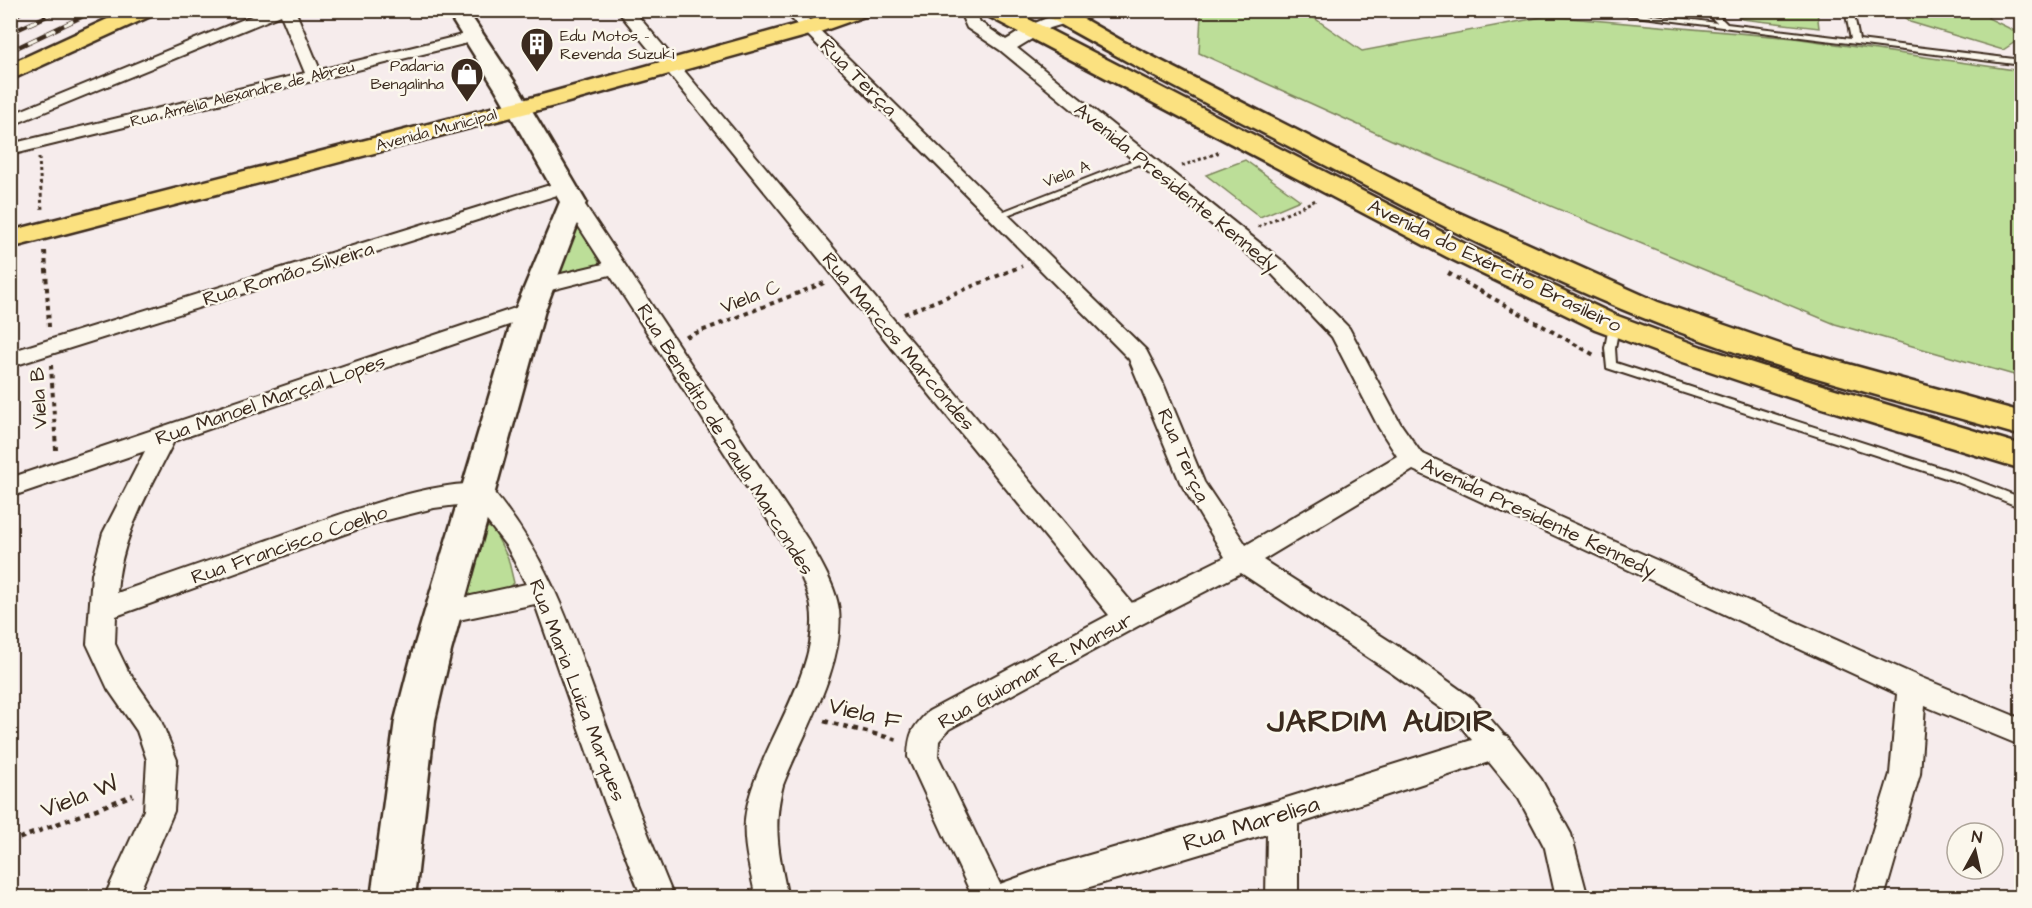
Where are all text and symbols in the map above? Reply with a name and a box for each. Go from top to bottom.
place label: Edu Motos - Revenda Suzuki [560,25,675,65]
building icon: Edu Motos - Revenda Suzuki [519,26,555,73]
street label: Rua Terça [813,33,903,123]
street label: Rua Amélia Alexandre de Abreu [128,55,357,132]
place label: Padaria Bengalinha [371,55,444,96]
shop icon: Padaria Bengalinha [449,56,485,103]
street label: Avenida Presidente Kennedy [1067,96,1285,280]
street label: Avenida Municipal [373,103,499,157]
street label: Viela A [1040,155,1093,193]
street label: Avenida do Exército Brasileiro [1363,192,1626,340]
street label: Rua Romão Silveira [199,235,377,313]
street label: Rua Marcos Marcondes [815,246,981,437]
street label: Viela C [716,273,784,321]
street label: Rua Benedito de Paula Marcondes [630,298,821,581]
street label: Rua Manoel Marçal Lopes [152,347,389,452]
street label: Viela B [23,366,55,430]
street label: Rua Terça [1150,404,1216,507]
street label: Avenida Presidente Kennedy [1416,451,1661,586]
street label: Rua Francisco Coelho [187,498,391,592]
street label: Rua Maria Luiza Marques [522,575,632,805]
street label: Rua Guiomar R. Mansur [933,606,1138,736]
street label: Viela F [825,689,905,739]
district label: JARDIM AUDIR [1266,699,1497,744]
street label: Viela W [36,767,123,827]
street label: Rua Marelisa [1179,787,1324,861]
north arrow [1945,821,2005,881]
text: N [1970,826,1983,849]

